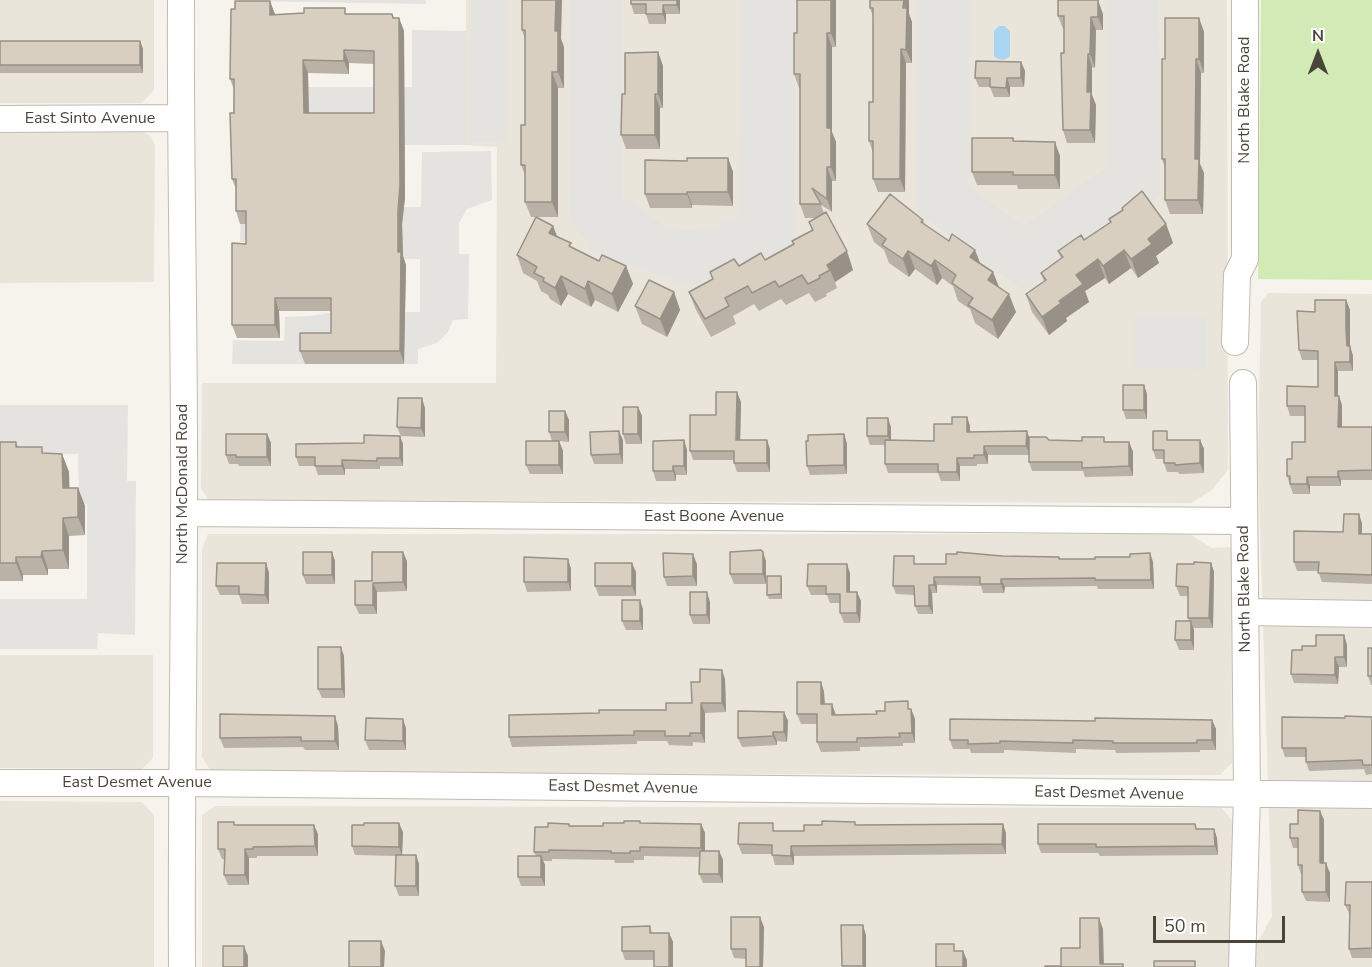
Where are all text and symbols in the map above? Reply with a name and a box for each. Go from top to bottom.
north arrow [1288,24,1348,84]
text: N [1312,25,1324,47]
street label: North Blake Road [1235,36,1255,164]
street label: East Sinto Avenue [25,109,155,129]
street label: North McDonald Road [173,404,193,564]
street label: East Boone Avenue [644,507,784,527]
street label: North Blake Road [1234,525,1256,653]
street label: East Desmet Avenue [62,773,212,793]
street label: East Desmet Avenue [548,777,698,799]
street label: East Desmet Avenue [1034,783,1184,805]
scale bar [1156,904,1288,942]
text: 50 m [1164,914,1206,938]

